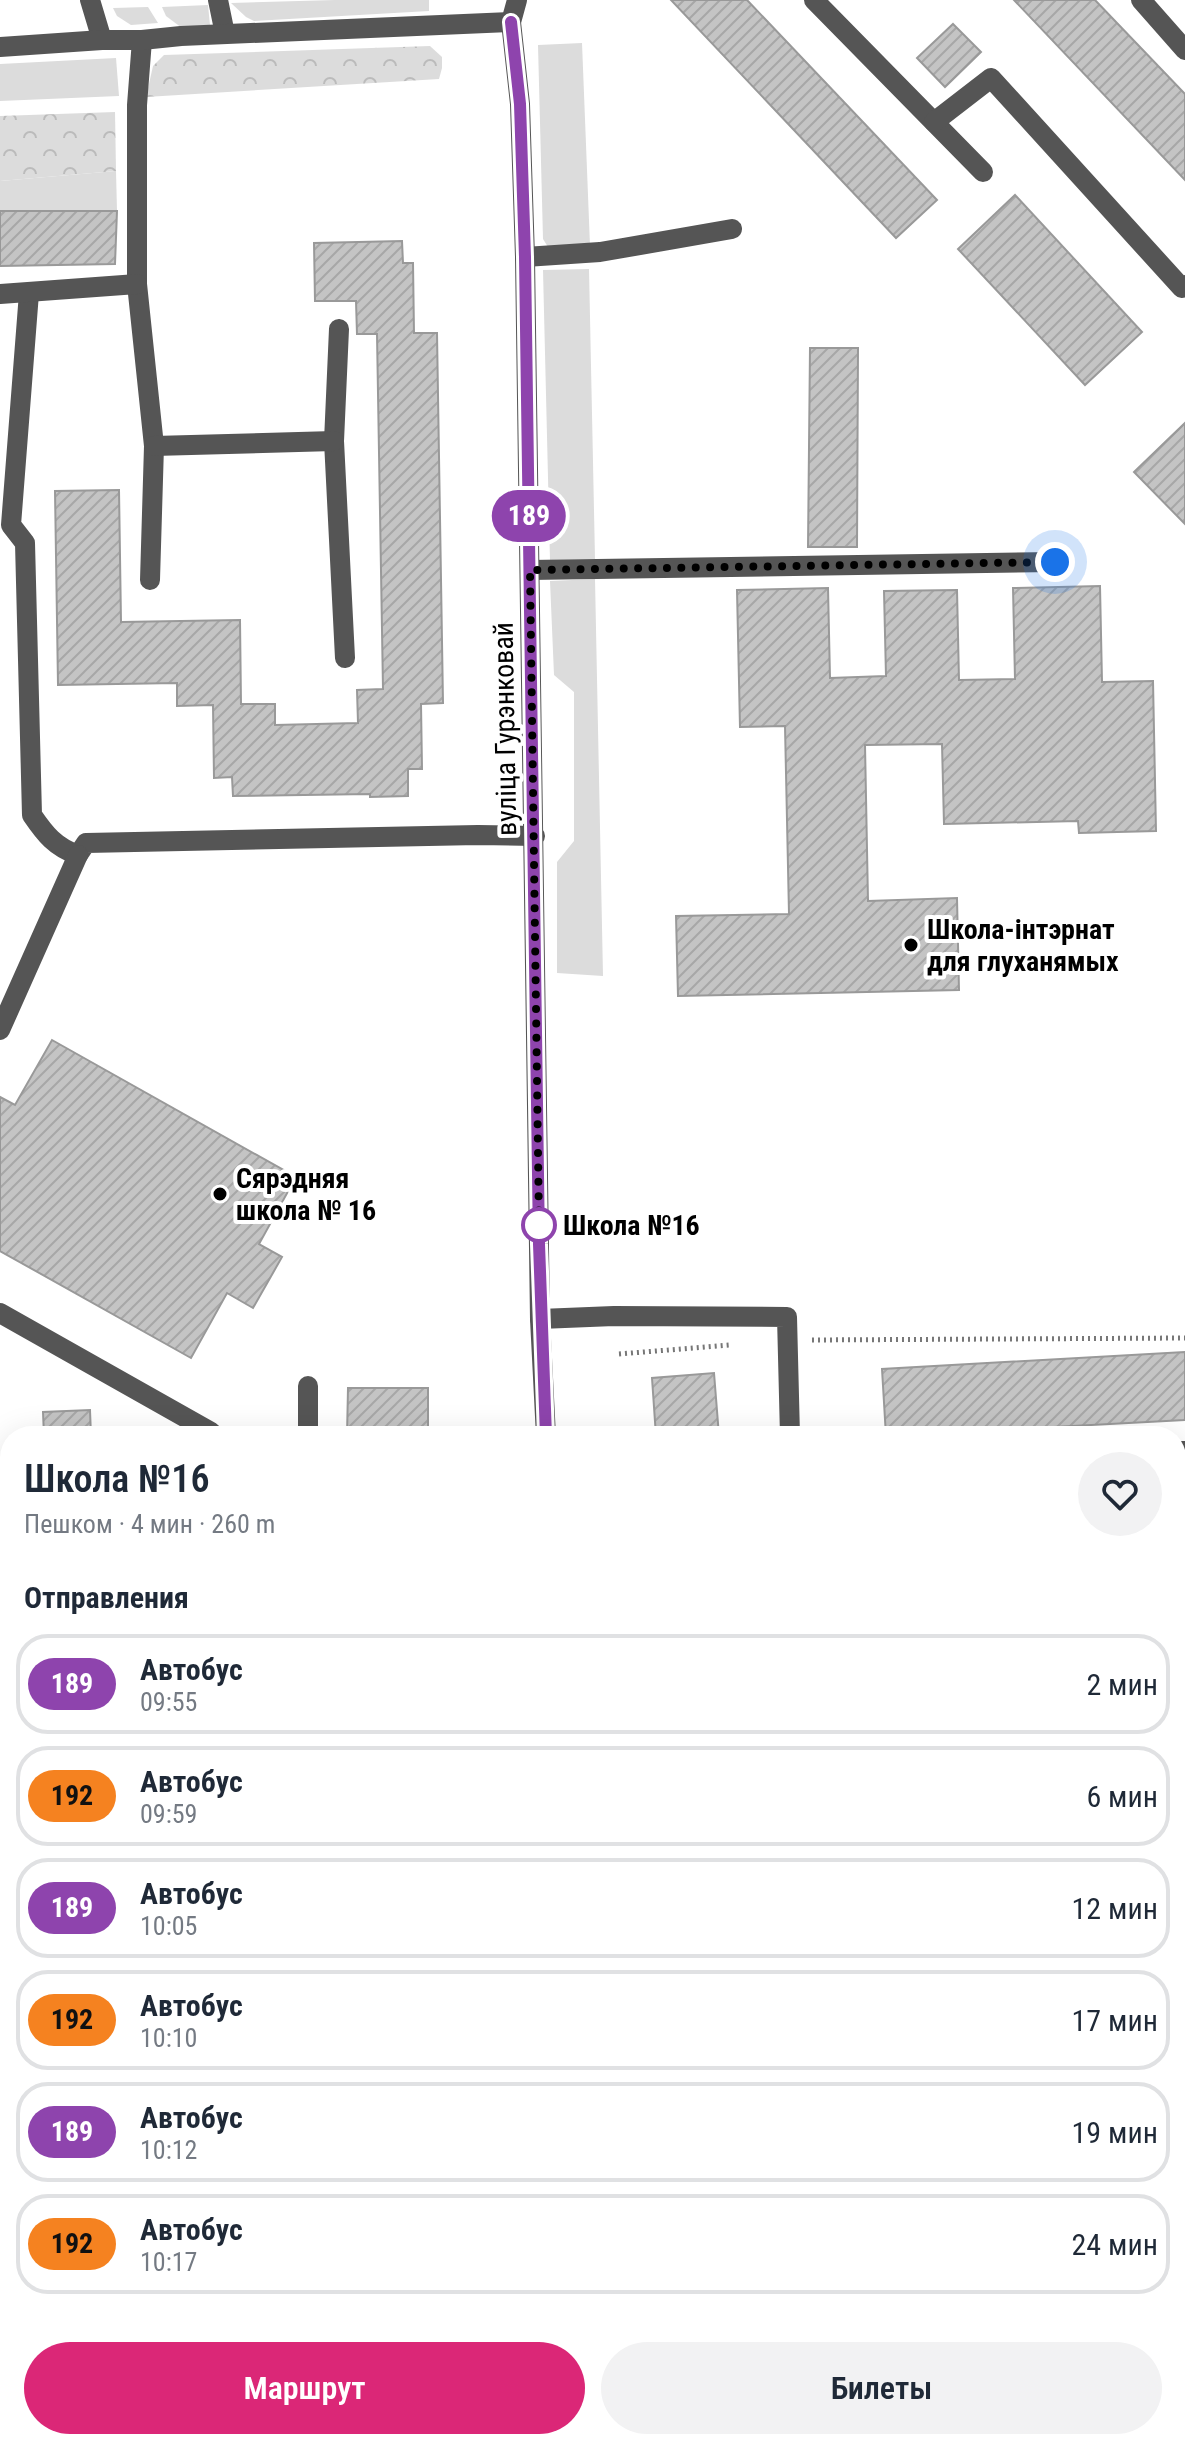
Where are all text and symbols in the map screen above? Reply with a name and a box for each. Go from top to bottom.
line badge: 189 [483,490,575,542]
text: 189 [508,499,550,532]
your location [1035,542,1075,582]
street label: вуліца Гурэнковай [487,622,523,836]
place label: Школа-інтэрнат для глуханямых [927,913,1119,978]
marker: Школа-інтэрнат для глуханямых [902,936,920,954]
place label: Сярэдняя школа № 16 [236,1162,376,1227]
marker: Сярэдняя школа № 16 [211,1185,229,1203]
marker: Школа №16 [522,1208,556,1242]
place label: Школа №16 [563,1209,700,1242]
button: heart [1078,1452,1162,1536]
text: Школа №16 [24,1457,210,1501]
text: Пешком · 4 мин · 260 m [24,1509,275,1539]
text: Отправления [24,1580,189,1615]
text: Автобус [140,1652,243,1687]
text: 189 [51,1667,93,1700]
text: 2 мин [1086,1667,1158,1702]
text: 09:55 [140,1687,197,1717]
text: Автобус [140,1764,243,1799]
text: 192 [51,1779,93,1812]
text: 6 мин [1086,1779,1158,1814]
text: 09:59 [140,1799,197,1829]
text: Автобус [140,1876,243,1911]
text: 189 [51,1891,93,1924]
text: 12 мин [1072,1891,1158,1926]
text: 10:05 [140,1911,197,1941]
text: Автобус [140,1988,243,2023]
text: 192 [51,2003,93,2036]
text: 17 мин [1072,2003,1158,2038]
text: 10:10 [140,2023,197,2053]
text: Автобус [140,2100,243,2135]
text: 189 [51,2115,93,2148]
text: 19 мин [1072,2115,1158,2150]
text: 10:12 [140,2135,197,2165]
text: Автобус [140,2212,243,2247]
text: 192 [51,2227,93,2260]
text: 24 мин [1072,2227,1158,2262]
text: 10:17 [140,2247,197,2277]
button: Маршрут [24,2342,585,2434]
button: Билеты [601,2342,1162,2434]

